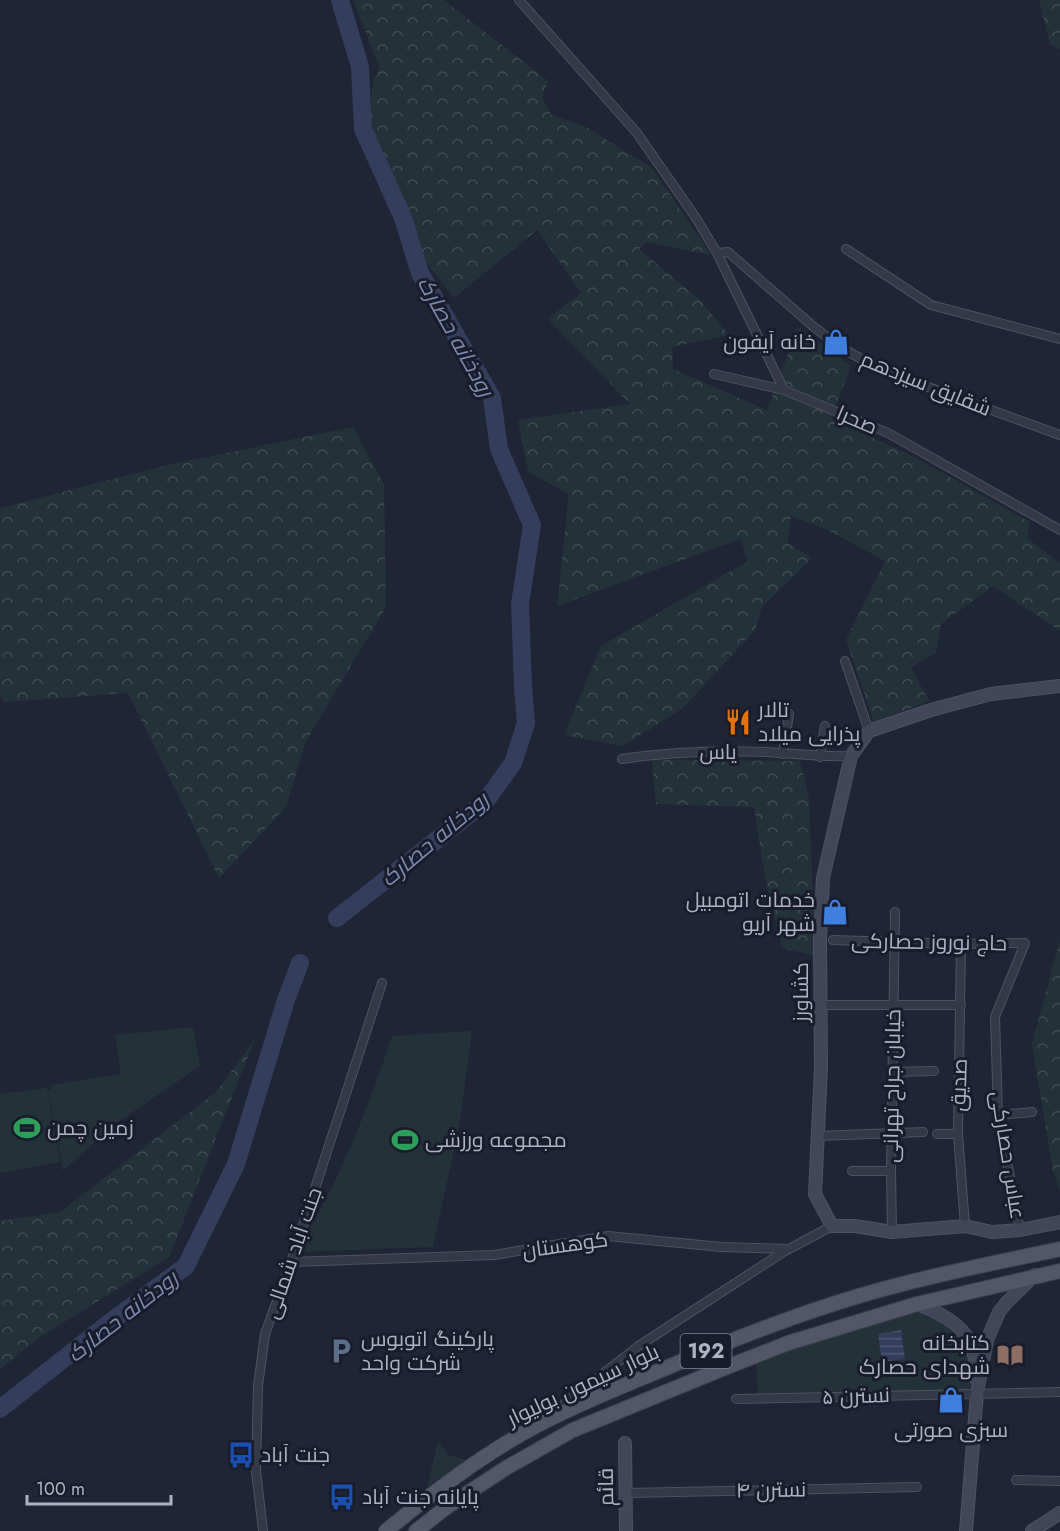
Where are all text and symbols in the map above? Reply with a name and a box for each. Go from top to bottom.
water label: رودخانه حصارک [410,270,503,403]
place label: خانه آیفون [723,327,816,357]
shop icon: خانه آیفون [821,327,851,357]
street label: شقایق سیزدهم [856,344,996,424]
street label: صحرا [832,398,882,442]
place label: تالار پذرایی میلاد [757,695,861,749]
restaurant icon: تالار پذرایی میلاد [723,707,753,737]
street label: یاس [699,737,737,767]
water label: رودخانه حصارک [373,783,496,894]
place label: خدمات اتومبیل شهر آریو [686,885,815,939]
shop icon: خدمات اتومبیل شهر آریو [820,897,850,927]
street label: حاج نوروز حصارکی [851,926,1007,958]
street label: کشاورز [786,962,816,1023]
street label: خیابان جراح تهرانی [876,1009,908,1163]
street label: صدیق [943,1058,975,1112]
street label: عباس حصارکی [983,1089,1033,1221]
sports icon: زمین چمن [12,1113,42,1143]
place label: زمین چمن [47,1113,134,1143]
sports icon: مجموعه ورزشی [390,1125,420,1155]
place label: مجموعه ورزشی [425,1125,567,1155]
street label: جنت آباد شمالی [256,1183,330,1323]
street label: کوهستان [520,1224,610,1266]
water label: رودخانه حصارک [60,1262,185,1369]
place label: پارکینگ اتوبوس شرکت واحد [361,1324,494,1378]
place label: کتابخانه شهدای حصارک [859,1328,990,1382]
road number: 192 [680,1334,732,1368]
parking icon: پارکینگ اتوبوس شرکت واحد [326,1336,356,1366]
street label: بلوار سیمون بولیوار [501,1337,664,1434]
library icon: کتابخانه شهدای حصارک [995,1340,1025,1370]
street label: نسترن ۵ [822,1380,890,1412]
shop icon: سبزی صورتی [936,1385,966,1415]
place label: سبزی صورتی [894,1415,1008,1445]
bus stop icon: جنت آباد [226,1440,256,1470]
place label: جنت آباد [261,1440,330,1470]
scale bar [27,1468,171,1506]
street label: قائم [591,1468,621,1506]
street label: نسترن ۴ [736,1474,806,1506]
text: 100 m [36,1476,85,1502]
bus stop icon: پایانه جنت آباد [327,1482,357,1512]
place label: پایانه جنت آباد [362,1482,479,1512]

